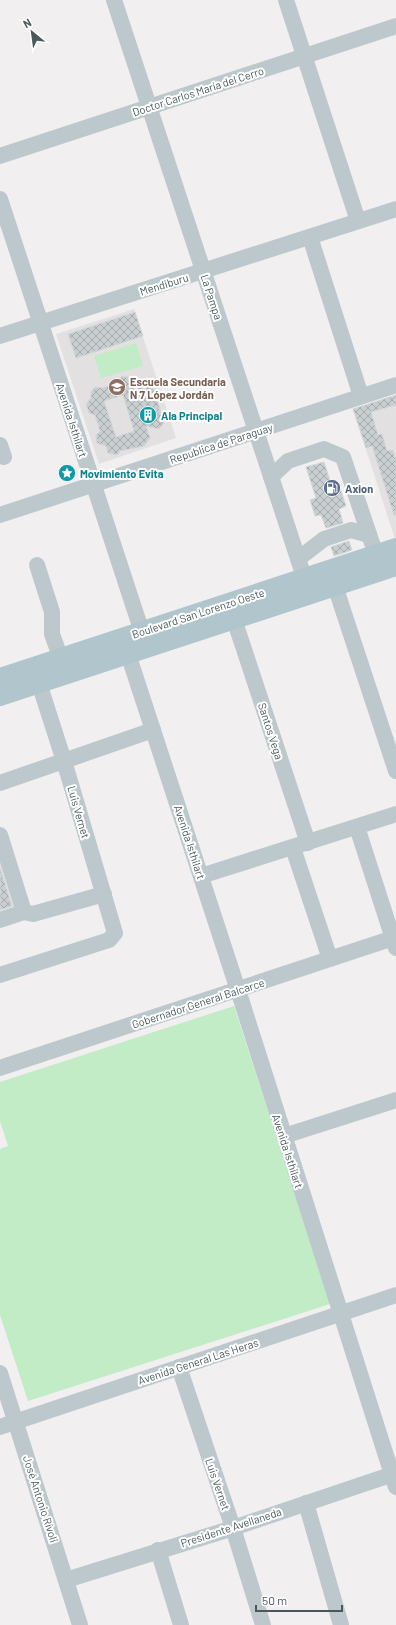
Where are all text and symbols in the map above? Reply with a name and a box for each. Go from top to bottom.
north arrow [12,12,52,52]
text: N [21,15,33,30]
street label: Doctor Carlos María del Cerro [131,64,265,118]
street label: Mendiburu [138,270,190,298]
street label: La Pampa [199,273,225,321]
place label: Escuela Secundaria N 7 López Jordán [130,375,226,401]
school or university icon: Escuela Secundaria N 7 López Jordán [107,377,127,397]
street label: Avenida Isthilart [54,381,90,459]
building icon: Ala Principal [138,405,158,425]
place label: Ala Principal [161,409,222,422]
street label: Republica de Paraguay [168,420,274,466]
place icon: Movimiento Evita [57,463,77,483]
place label: Movimiento Evita [80,467,164,480]
fuel station icon: Axion [322,478,342,498]
place label: Axion [345,482,373,495]
street label: Boulevard San Lorenzo Oeste [130,585,266,641]
street label: Santos Vega [256,701,286,761]
street label: Luis Vernet [65,784,93,840]
street label: Avenida Isthilart [172,803,208,881]
street label: Gobernador General Balcarce [130,975,266,1031]
street label: Avenida Isthilart [270,1112,306,1190]
street label: Avenida General Las Heras [136,1335,260,1387]
street label: José Antonio Rívoli [21,1454,61,1544]
street label: Luis Vernet [203,1456,233,1512]
street label: Presidente Avellaneda [179,1505,283,1549]
scale bar [256,1587,342,1613]
text: 50 m [262,1593,287,1607]

